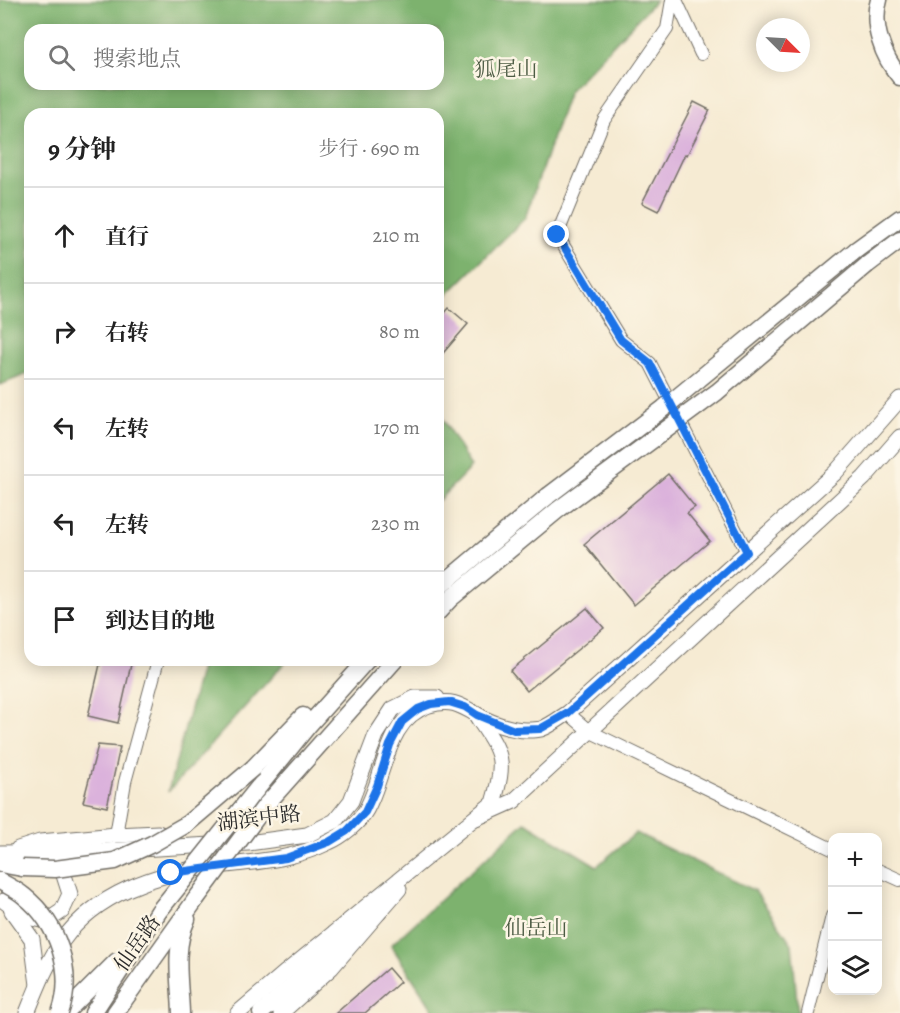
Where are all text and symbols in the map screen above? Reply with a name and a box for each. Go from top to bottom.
north arrow [756,18,810,72]
search box [24,24,444,90]
icon: search [45,41,78,74]
text: 搜索地点 [93,44,181,74]
park label: 狐尾山 [475,55,538,83]
text: 9 分钟 [48,132,117,167]
text: 步行 · 690 m [319,135,420,162]
icon: ahead [48,219,81,252]
route end [543,221,569,247]
text: 直行 [105,222,149,252]
text: 210 m [372,222,420,249]
icon: right [48,315,81,348]
text: 右转 [105,318,149,348]
text: 80 m [379,318,420,345]
icon: left [48,411,81,444]
text: 左转 [105,414,149,444]
text: 170 m [374,414,420,441]
icon: left [48,507,81,540]
text: 左转 [105,510,149,540]
text: 230 m [371,510,420,537]
icon: arrive [48,603,81,636]
text: 到达目的地 [105,606,215,636]
street label: 湖滨中路 [216,799,302,837]
map controls [828,833,882,995]
button: + [828,833,882,887]
route start [157,859,183,885]
button: − [828,887,882,941]
street label: 仙岳路 [107,909,167,977]
park label: 仙岳山 [505,914,568,942]
button: layers [828,941,882,995]

